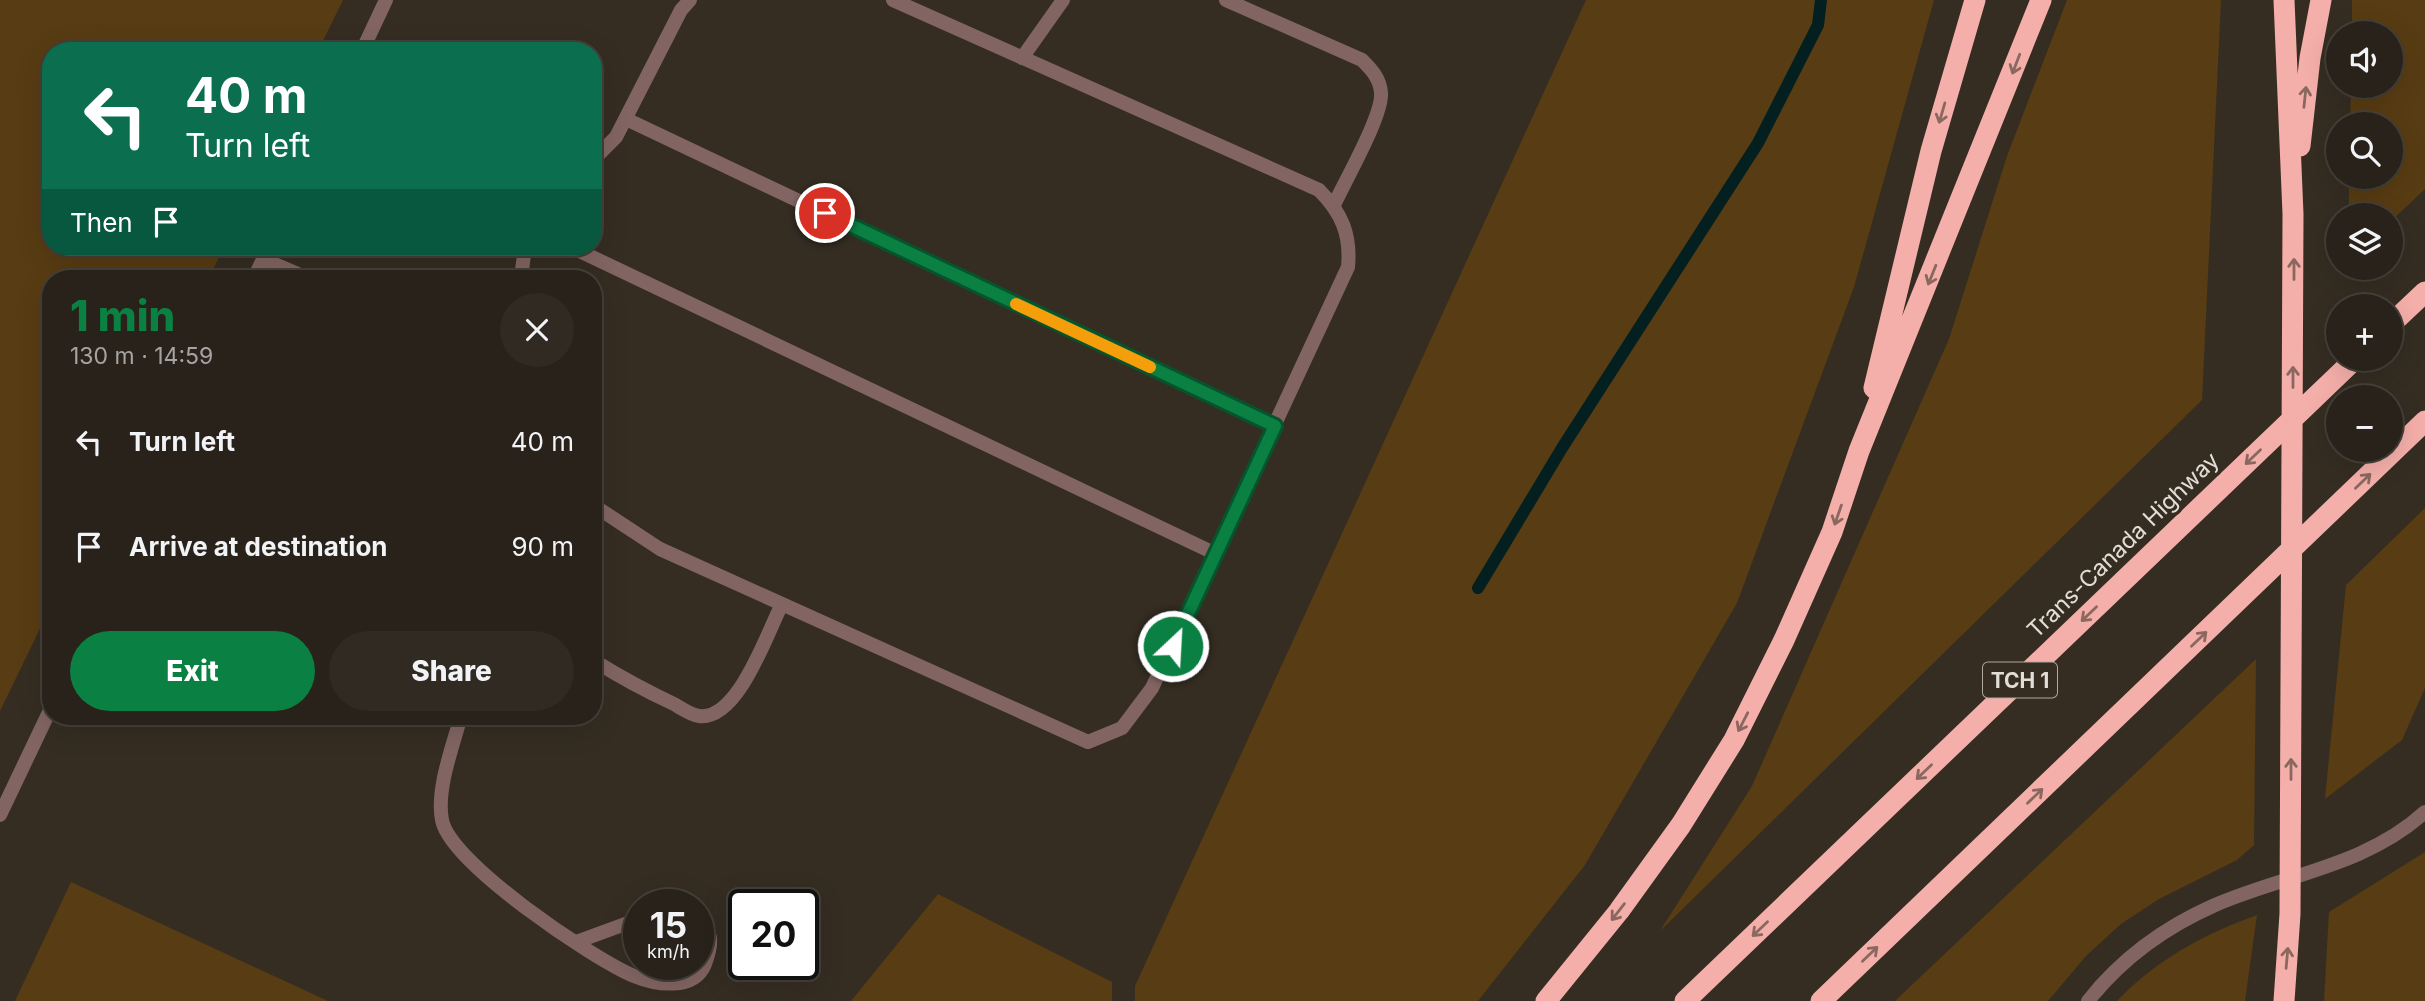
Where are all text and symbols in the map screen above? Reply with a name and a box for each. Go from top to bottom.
map controls [2326,21,2403,462]
button: sound [2326,21,2403,98]
one-way arrow [2008,52,2021,74]
text: 40 m [185,66,308,125]
icon: left [70,70,161,161]
one-way arrow [2299,87,2312,109]
one-way arrow [1934,101,1947,123]
button: search [2326,112,2403,189]
text: Turn left [185,126,310,165]
pin [795,183,855,243]
icon: arrive [806,194,844,232]
icon: arrive [147,203,185,241]
button: layers [2326,203,2403,280]
text: Then [70,207,133,238]
one-way arrow [2287,258,2301,281]
one-way arrow [1924,264,1937,285]
text: 1 min [70,290,175,341]
button: close [500,293,574,367]
button: + [2326,294,2403,371]
text: 130 m · 14:59 [70,342,213,370]
one-way arrow [2287,365,2300,388]
button: − [2326,385,2403,462]
icon: left [70,423,108,461]
text: Turn left [129,426,235,457]
text: 40 m [511,426,574,457]
street label: Trans-Canada Highway [2021,446,2225,644]
one-way arrow [2245,448,2262,465]
one-way arrow [2354,472,2371,489]
one-way arrow [1831,504,1843,526]
icon: arrive [70,528,108,566]
text: Arrive at destination [129,531,388,562]
text: 90 m [511,531,574,562]
one-way arrow [2080,606,2097,623]
position arrow [1136,609,1210,683]
one-way arrow [2190,630,2207,647]
button: Exit [70,631,315,711]
button: Share [329,631,574,711]
road number: TCH 1 [1983,662,2057,698]
one-way arrow [1735,711,1749,732]
one-way arrow [2284,758,2298,781]
one-way arrow [1916,763,1933,780]
one-way arrow [2026,788,2043,805]
speed limit sign: 20 [728,889,819,980]
one-way arrow [1611,902,1626,921]
text: 15 [650,904,687,946]
one-way arrow [1752,921,1769,938]
text: km/h [647,941,690,962]
one-way arrow [1862,945,1879,962]
one-way arrow [2281,947,2294,969]

